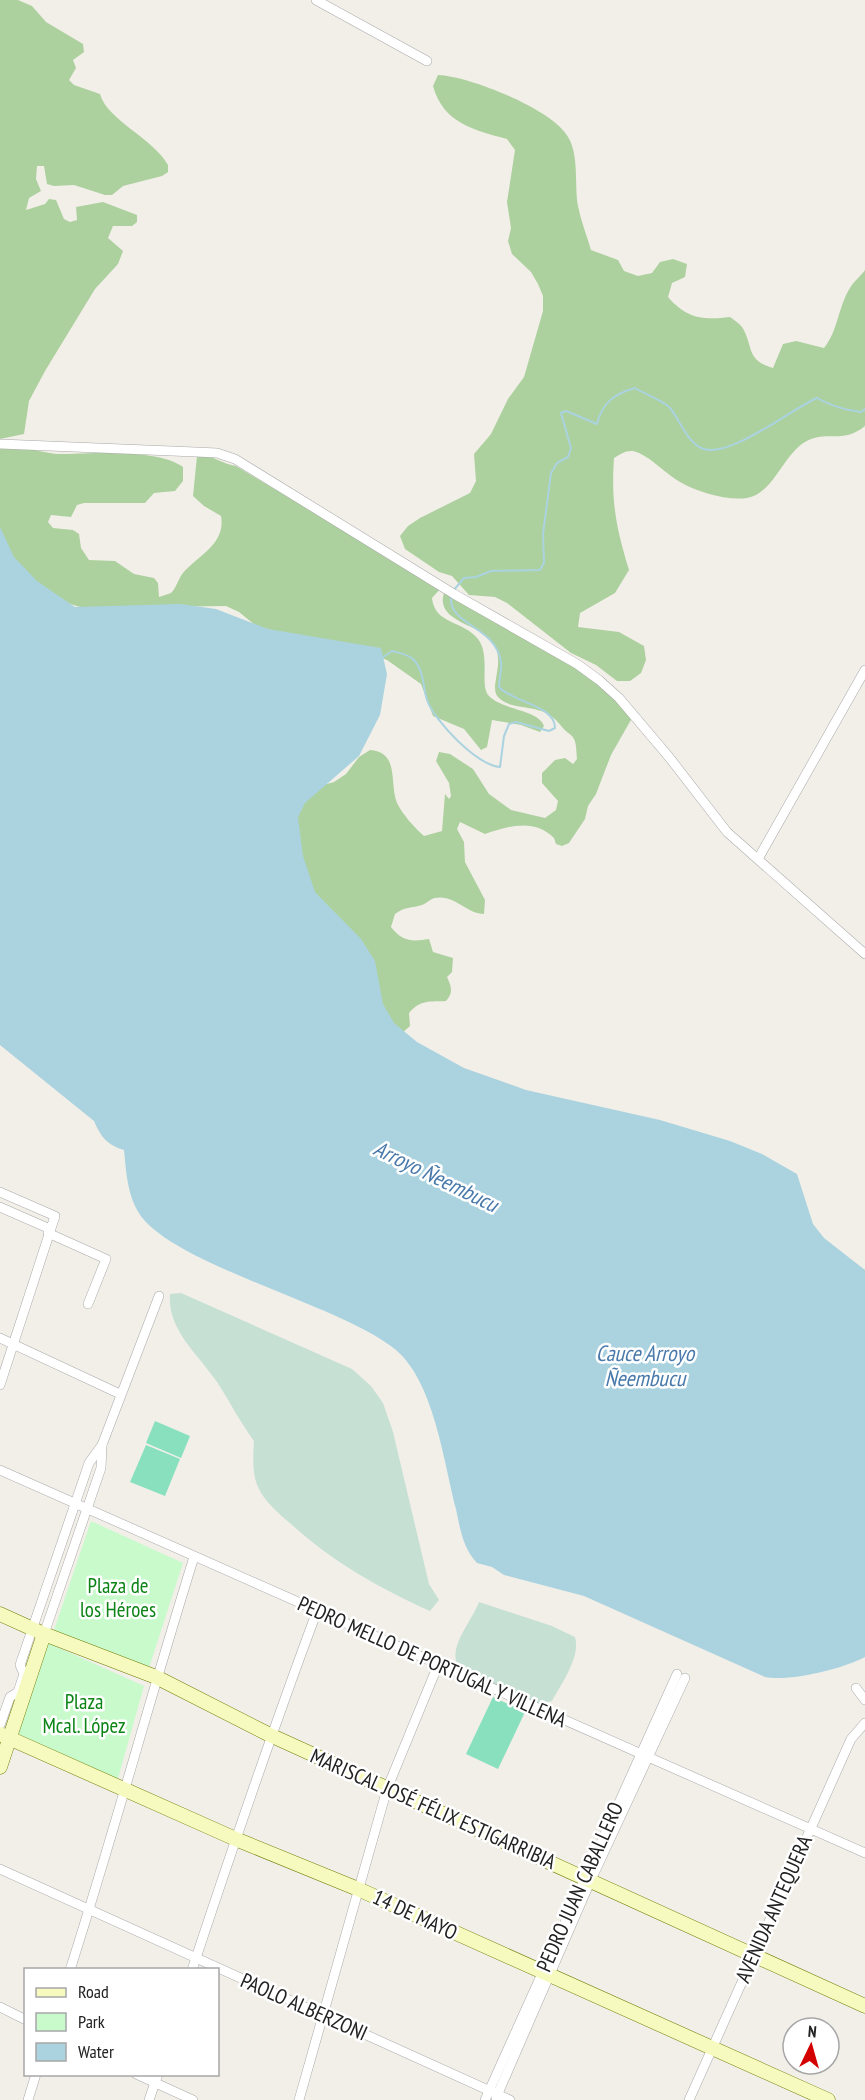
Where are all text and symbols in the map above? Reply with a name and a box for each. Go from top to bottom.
water label: Arroyo Ñeembucu [369,1134,504,1219]
water label: Cauce Arroyo Ñeembucu [596,1339,696,1392]
park label: Plaza de los Héroes [80,1572,156,1623]
street label: PEDRO MELLO DE PORTUGAL Y VILLENA [293,1590,571,1733]
park label: Plaza Mcal. López [42,1688,126,1739]
street label: MARISCAL JOSÉ FÉLIX ESTIGARRIBIA [306,1742,560,1875]
street label: PEDRO JUAN CABALLERO [530,1798,629,1976]
street label: AVENIDA ANTEQUERA [729,1831,818,1987]
street label: 14 DE MAYO [369,1883,462,1946]
street label: PAOLO ALBERZONI [237,1967,372,2047]
legend [24,1968,219,2076]
text: Road [78,1980,109,2003]
text: Park [78,2010,105,2033]
north arrow [781,2016,841,2076]
text: N [807,2021,817,2041]
text: Water [78,2040,114,2063]

